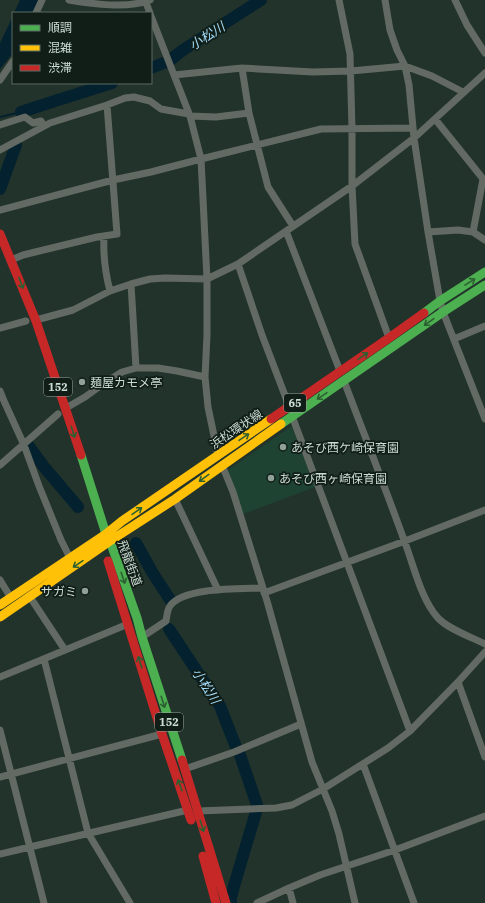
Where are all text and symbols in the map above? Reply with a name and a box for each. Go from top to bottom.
legend [12,12,152,84]
water label: 小松川 [186,17,230,54]
text: 順調 [48,20,72,35]
text: 混雑 [48,40,72,55]
text: 渋滞 [48,60,72,75]
one-way arrow [18,276,25,288]
one-way arrow [464,278,475,286]
one-way arrow [424,318,435,326]
one-way arrow [357,352,368,360]
place label: 麺屋カモメ亭 [90,375,162,390]
marker: 麺屋カモメ亭 [77,377,87,387]
road number: 152 [44,378,72,396]
one-way arrow [317,392,328,400]
road number: 65 [284,394,306,412]
street label: 浜松環状線 [207,406,265,452]
one-way arrow [70,425,77,438]
one-way arrow [238,433,249,441]
place label: あそび西ケ崎保育園 [291,440,399,455]
marker: あそび西ケ崎保育園 [278,442,288,452]
place label: あそび西ヶ崎保育園 [279,471,387,486]
marker: あそび西ヶ崎保育園 [266,473,276,483]
one-way arrow [198,474,209,482]
one-way arrow [131,507,142,515]
street label: 飛龍街道 [115,538,145,588]
one-way arrow [73,560,84,568]
one-way arrow [120,572,127,585]
place label: サガミ [41,584,77,599]
marker: サガミ [80,586,90,596]
one-way arrow [136,655,143,668]
water label: 小松川 [188,665,225,709]
one-way arrow [160,695,167,708]
road number: 152 [155,713,183,731]
one-way arrow [176,779,183,792]
one-way arrow [199,819,207,831]

